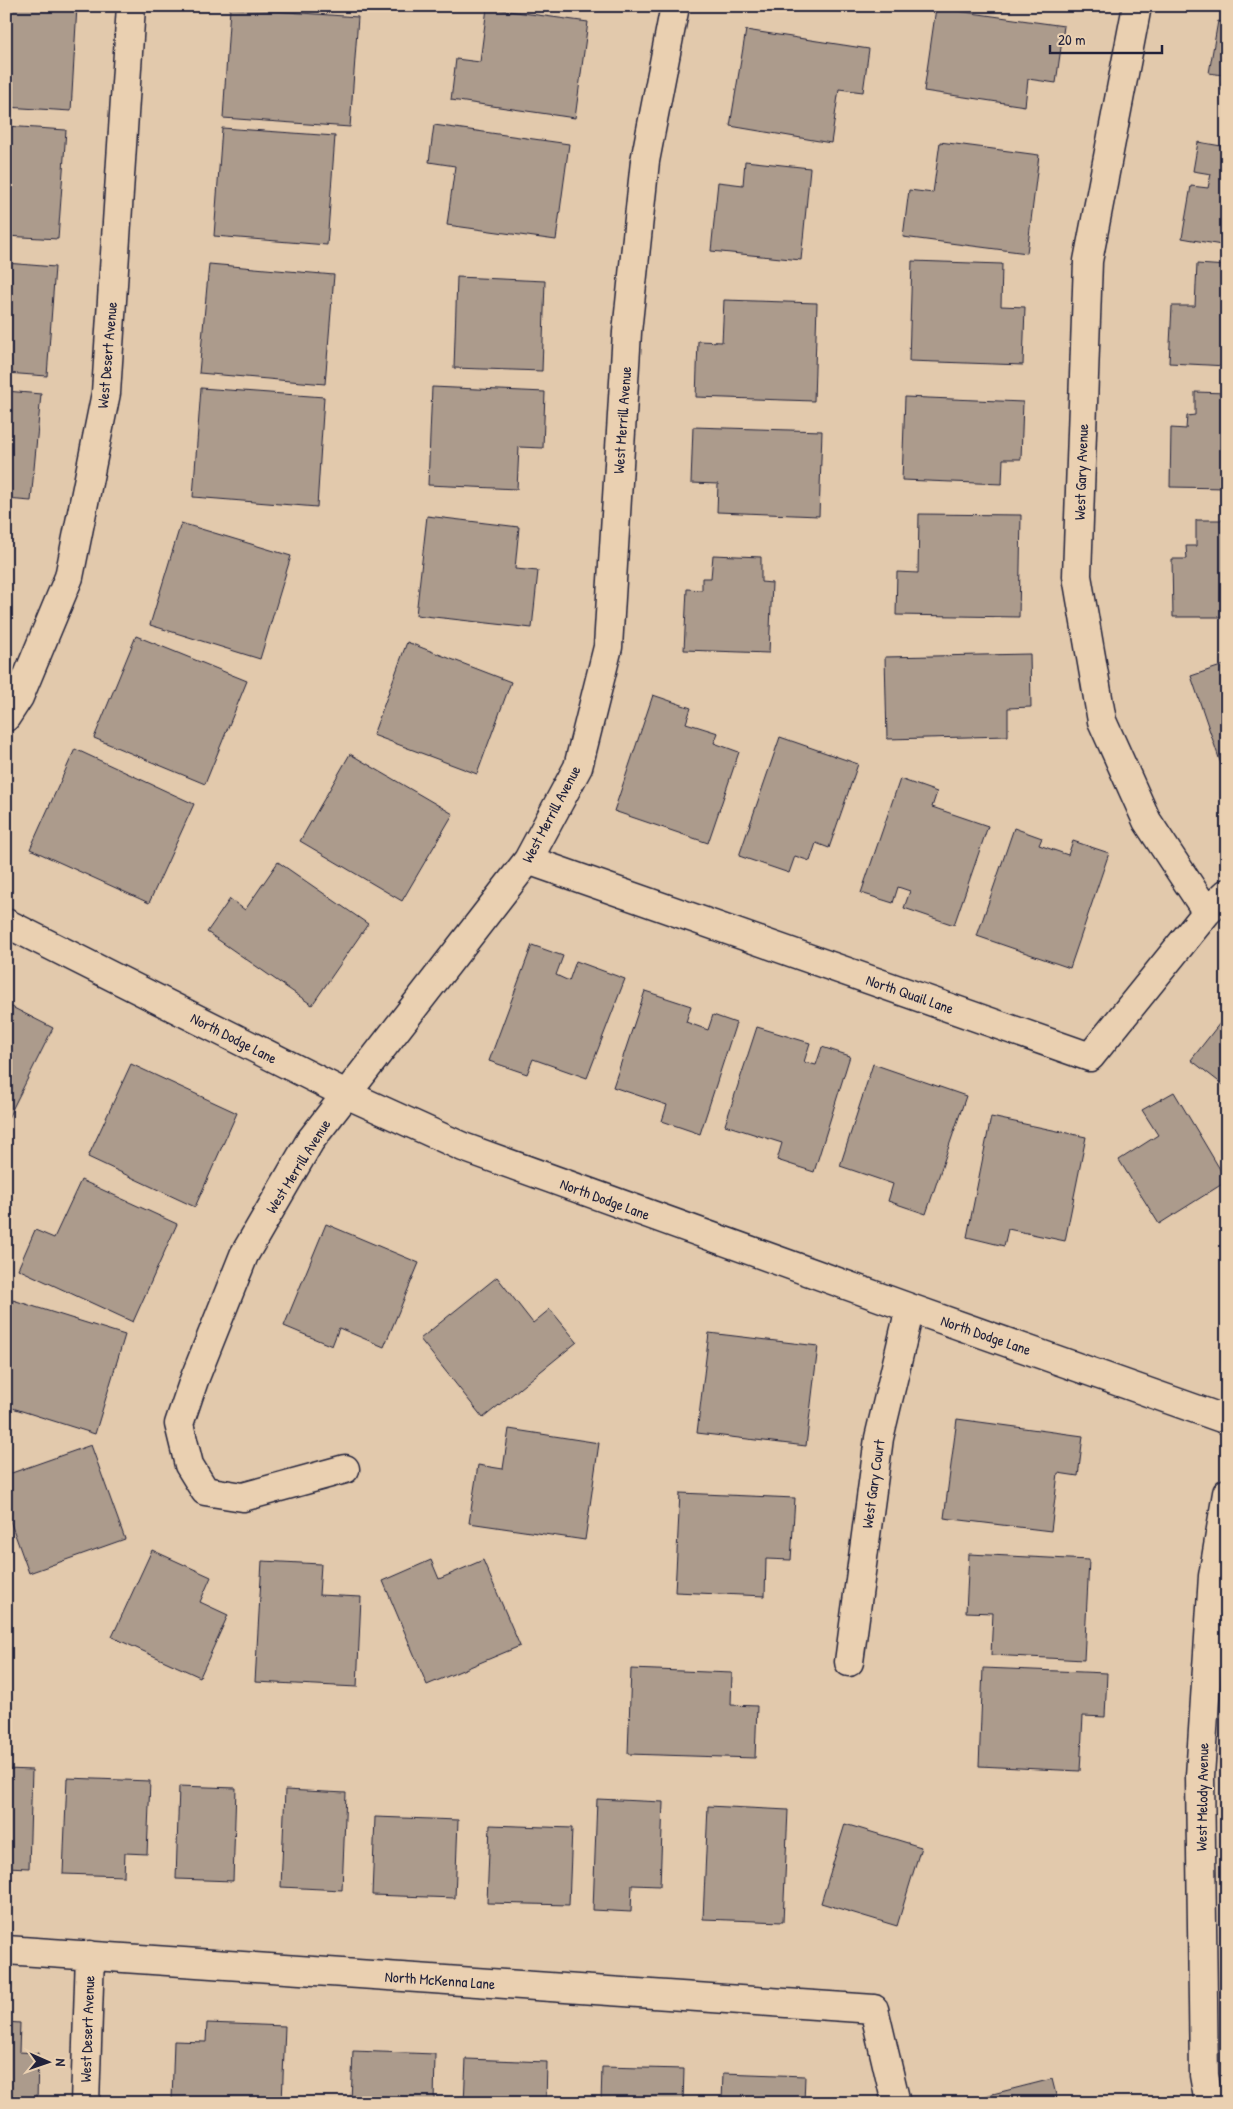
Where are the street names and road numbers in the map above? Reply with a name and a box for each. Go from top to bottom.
street label: West Desert Avenue [92,301,122,409]
street label: West Merrill Avenue [608,366,636,474]
street label: West Gary Avenue [1069,423,1093,520]
street label: West Merrill Avenue [517,762,585,866]
street label: North Quail Lane [863,969,957,1019]
street label: North Dodge Lane [187,1007,281,1069]
street label: West Merrill Avenue [261,1115,335,1217]
street label: North Dodge Lane [557,1173,653,1225]
street label: North Dodge Lane [938,1310,1034,1360]
street label: West Gary Court [856,1437,890,1530]
street label: West Melody Avenue [1191,1743,1213,1851]
street label: North McKenna Lane [384,1966,496,1994]
street label: West Desert Avenue [75,1975,99,2083]

